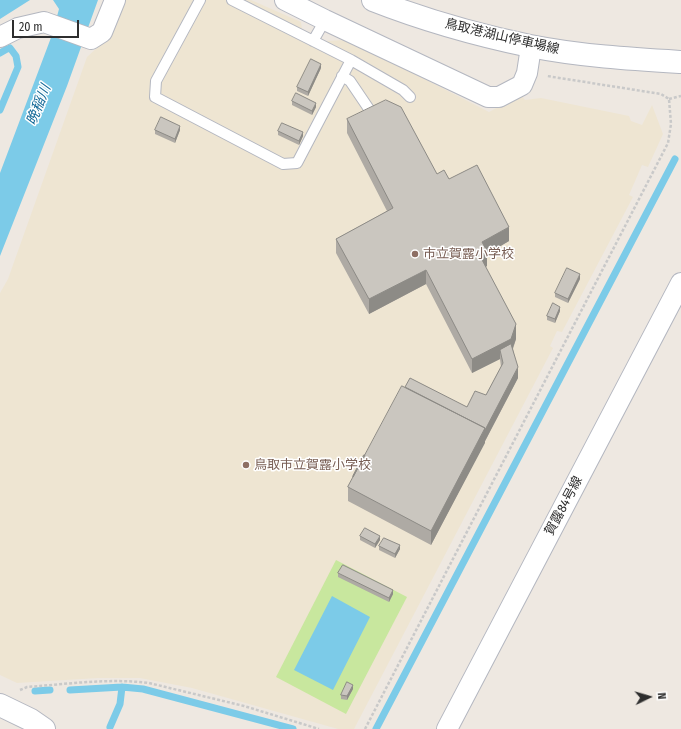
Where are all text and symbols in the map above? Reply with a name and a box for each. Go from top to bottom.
scale bar [14,12,81,38]
street label: 鳥取港湖山停車場線 [443,16,561,58]
text: 20 m [19,20,43,34]
water label: 晩稲川 [23,82,55,128]
place label: 市立賀露小学校 [423,246,514,262]
marker: 市立賀露小学校 [410,249,420,259]
place label: 鳥取市立賀露小学校 [254,457,371,473]
marker: 鳥取市立賀露小学校 [241,460,251,470]
street label: 賀露84号線 [542,474,586,538]
north arrow [629,677,669,717]
text: N [655,692,668,700]

